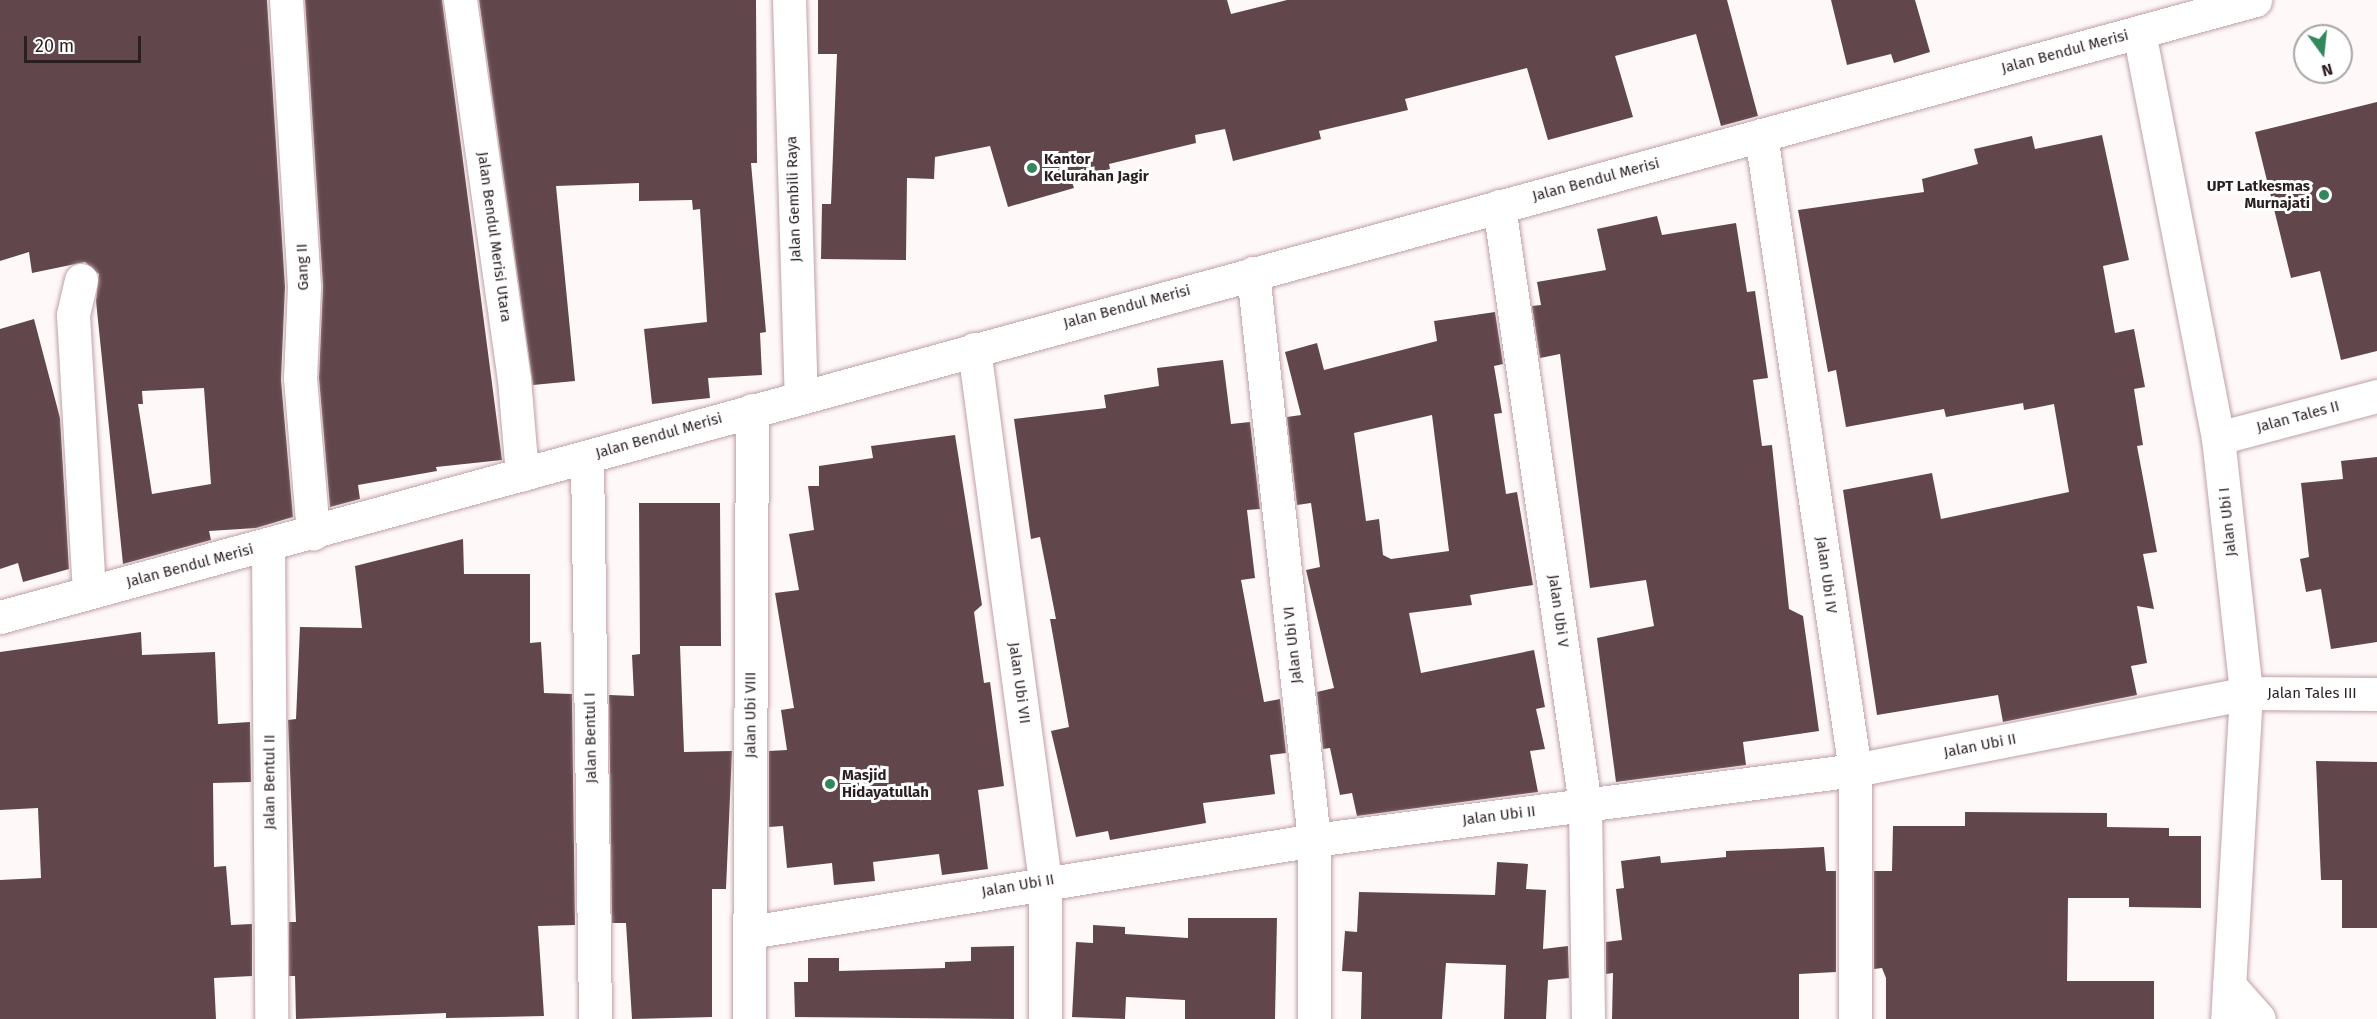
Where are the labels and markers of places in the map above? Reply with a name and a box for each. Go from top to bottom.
place label: Kantor Kelurahan Jagir [1044,150,1149,185]
marker: Kantor Kelurahan Jagir [1025,161,1039,175]
place label: UPT Latkesmas Murnajati [2207,177,2310,212]
marker: UPT Latkesmas Murnajati [2315,186,2333,204]
place label: Masjid Hidayatullah [842,766,929,801]
marker: Masjid Hidayatullah [823,777,837,791]

